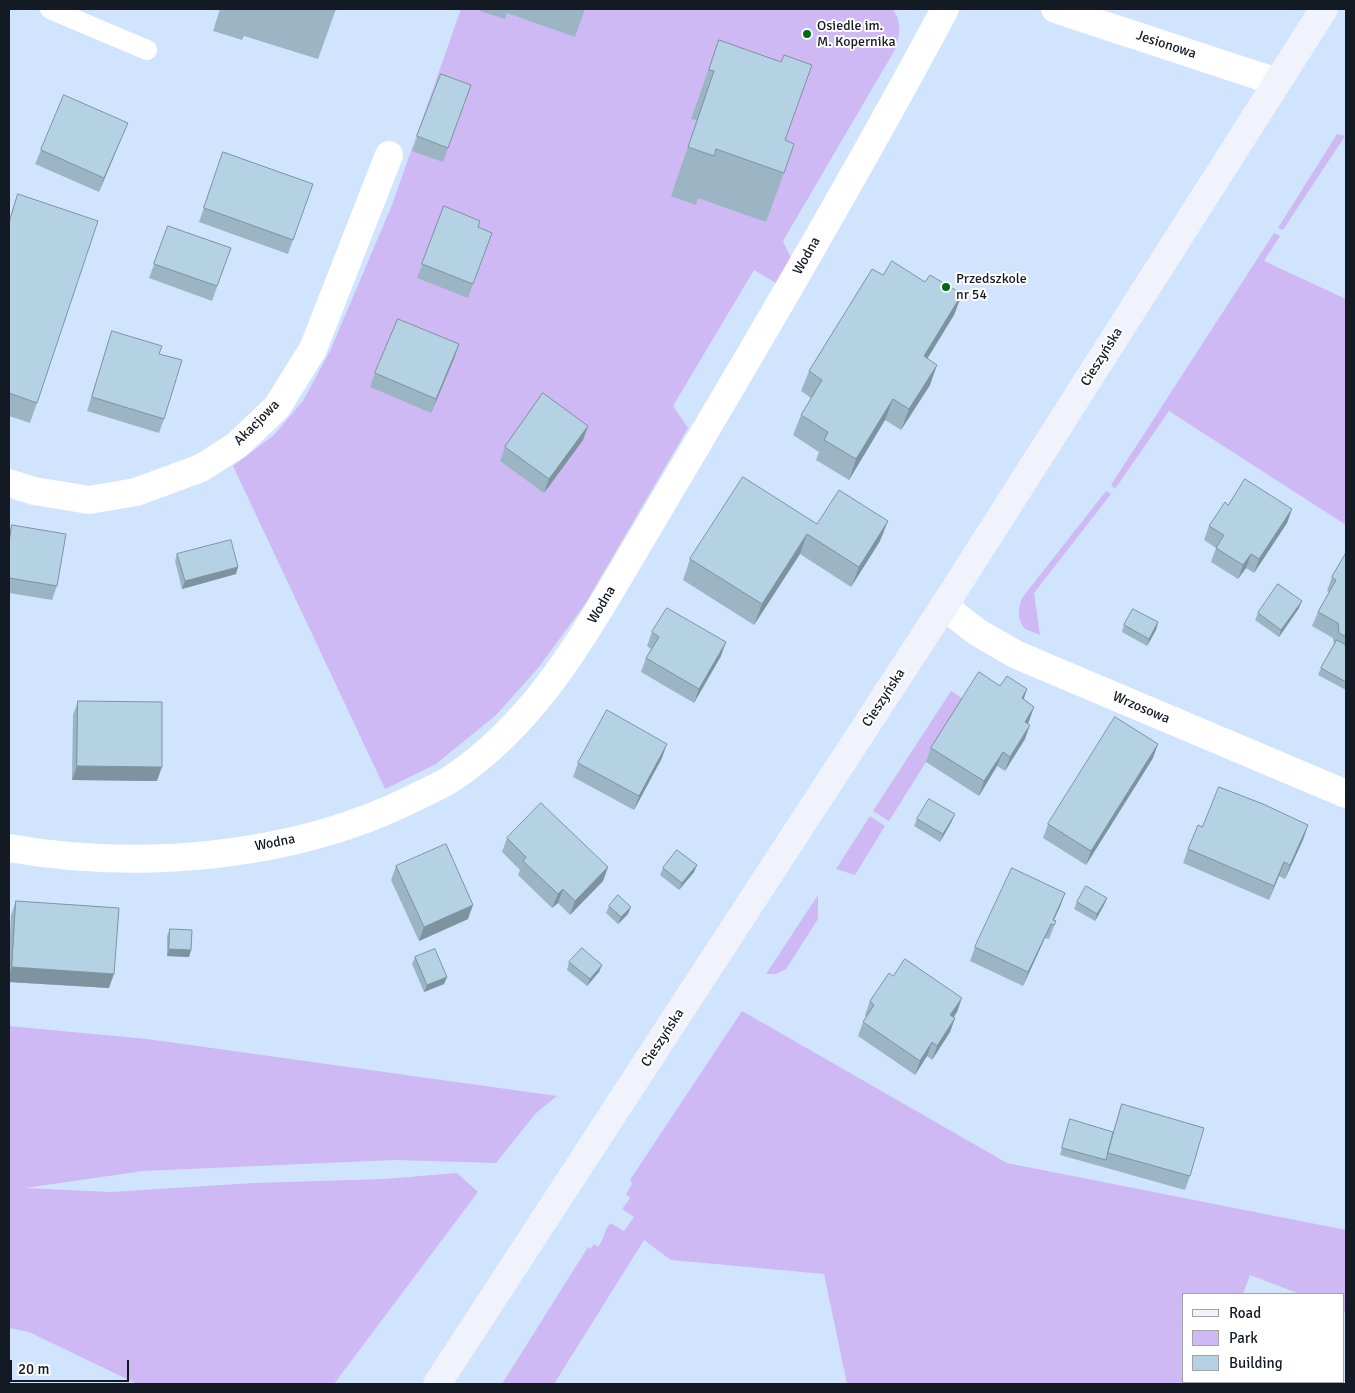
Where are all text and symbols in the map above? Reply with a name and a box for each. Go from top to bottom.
place label: Osiedle im. M. Kopernika [817,18,896,50]
street label: Jesionowa [1134,27,1198,63]
marker: Osiedle im. M. Kopernika [801,28,813,40]
street label: Wodna [790,234,824,278]
place label: Przedszkole nr 54 [956,271,1027,304]
marker: Przedszkole nr 54 [940,281,952,293]
street label: Cieszyńska [1077,325,1127,389]
street label: Akacjowa [231,397,283,449]
street label: Wodna [584,583,620,627]
street label: Cieszyńska [859,666,909,730]
street label: Wrzosowa [1110,688,1172,728]
street label: Wodna [253,831,297,855]
street label: Cieszyńska [638,1006,688,1070]
legend [1182,1293,1345,1383]
text: Road [1229,1304,1261,1322]
text: Park [1229,1329,1258,1347]
scale bar [12,1350,131,1382]
text: Building [1229,1354,1283,1372]
text: 20 m [18,1360,49,1378]

